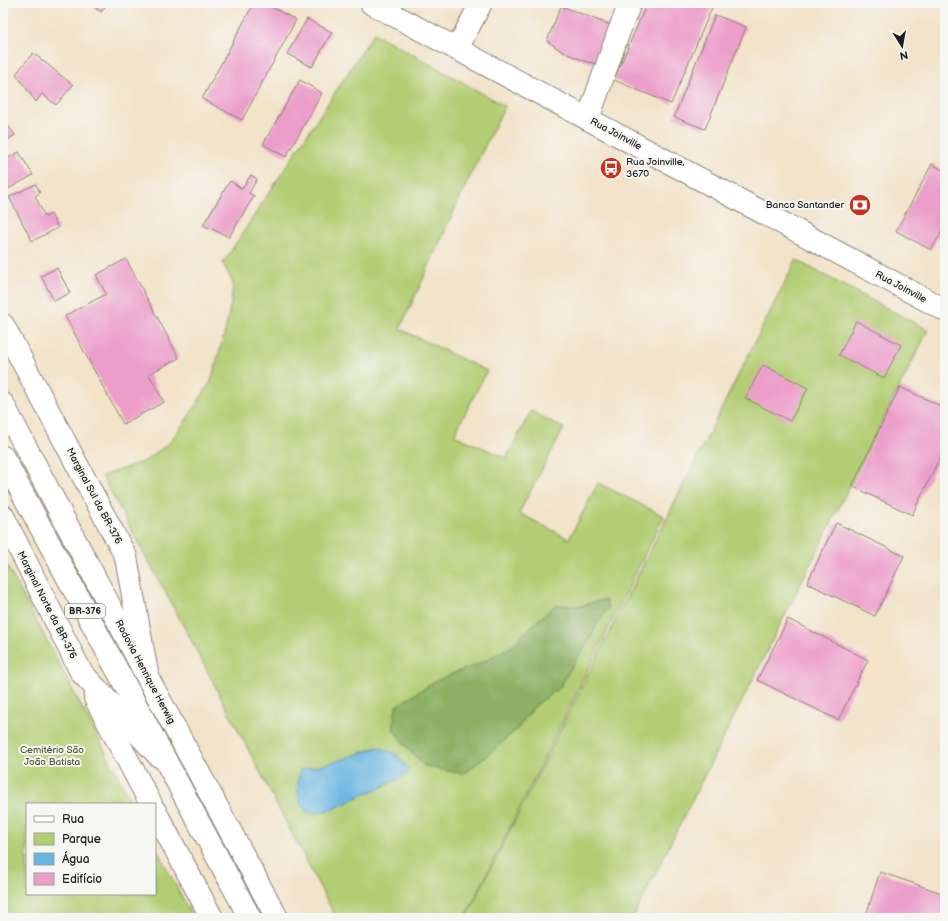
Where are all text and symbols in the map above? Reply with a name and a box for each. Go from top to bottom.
north arrow [882,26,922,66]
text: N [899,48,909,62]
street label: Rua Joinville [588,115,644,153]
bus stop icon: Rua Joinville, 3670 [598,155,624,181]
place label: Rua Joinville, 3670 [626,156,684,180]
bank icon: Banco Santander [847,192,873,218]
place label: Banco Santander [766,199,844,211]
street label: Rua Joinville [873,268,929,306]
street label: Marginal Sul da BR-376 [64,446,124,546]
street label: Marginal Norte da BR-376 [15,549,79,661]
road number: BR-376 [65,604,105,618]
street label: Rodovia Henrique Herwig [112,618,178,726]
park label: Cemitério São João Batista [20,744,84,768]
legend [26,803,156,895]
text: Rua [62,812,84,827]
text: Parque [62,832,101,847]
text: Água [62,850,90,867]
text: Edifício [62,872,102,887]

